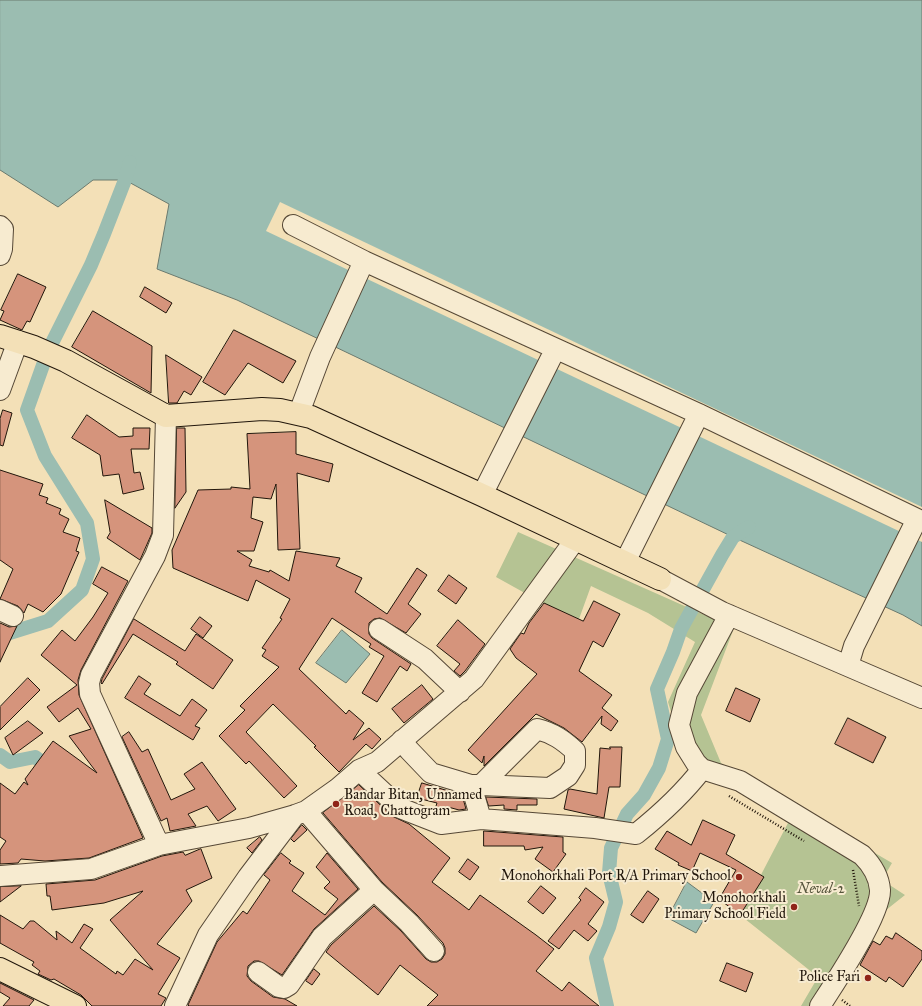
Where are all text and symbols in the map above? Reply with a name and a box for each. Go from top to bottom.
place label: Bandar Bitan, Unnamed Road, Chattogram [344,788,482,820]
marker: Bandar Bitan, Unnamed Road, Chattogram [331,799,341,809]
place label: Monohorkhali Port R/A Primary School [501,869,731,885]
marker: Monohorkhali Port R/A Primary School [734,872,744,882]
park label: Neval-2 [797,882,845,898]
place label: Monohorkhali Primary School Field [664,891,786,924]
marker: Monohorkhali Primary School Field [789,902,799,912]
place label: Police Fari [799,970,860,986]
marker: Police Fari [863,973,873,983]

